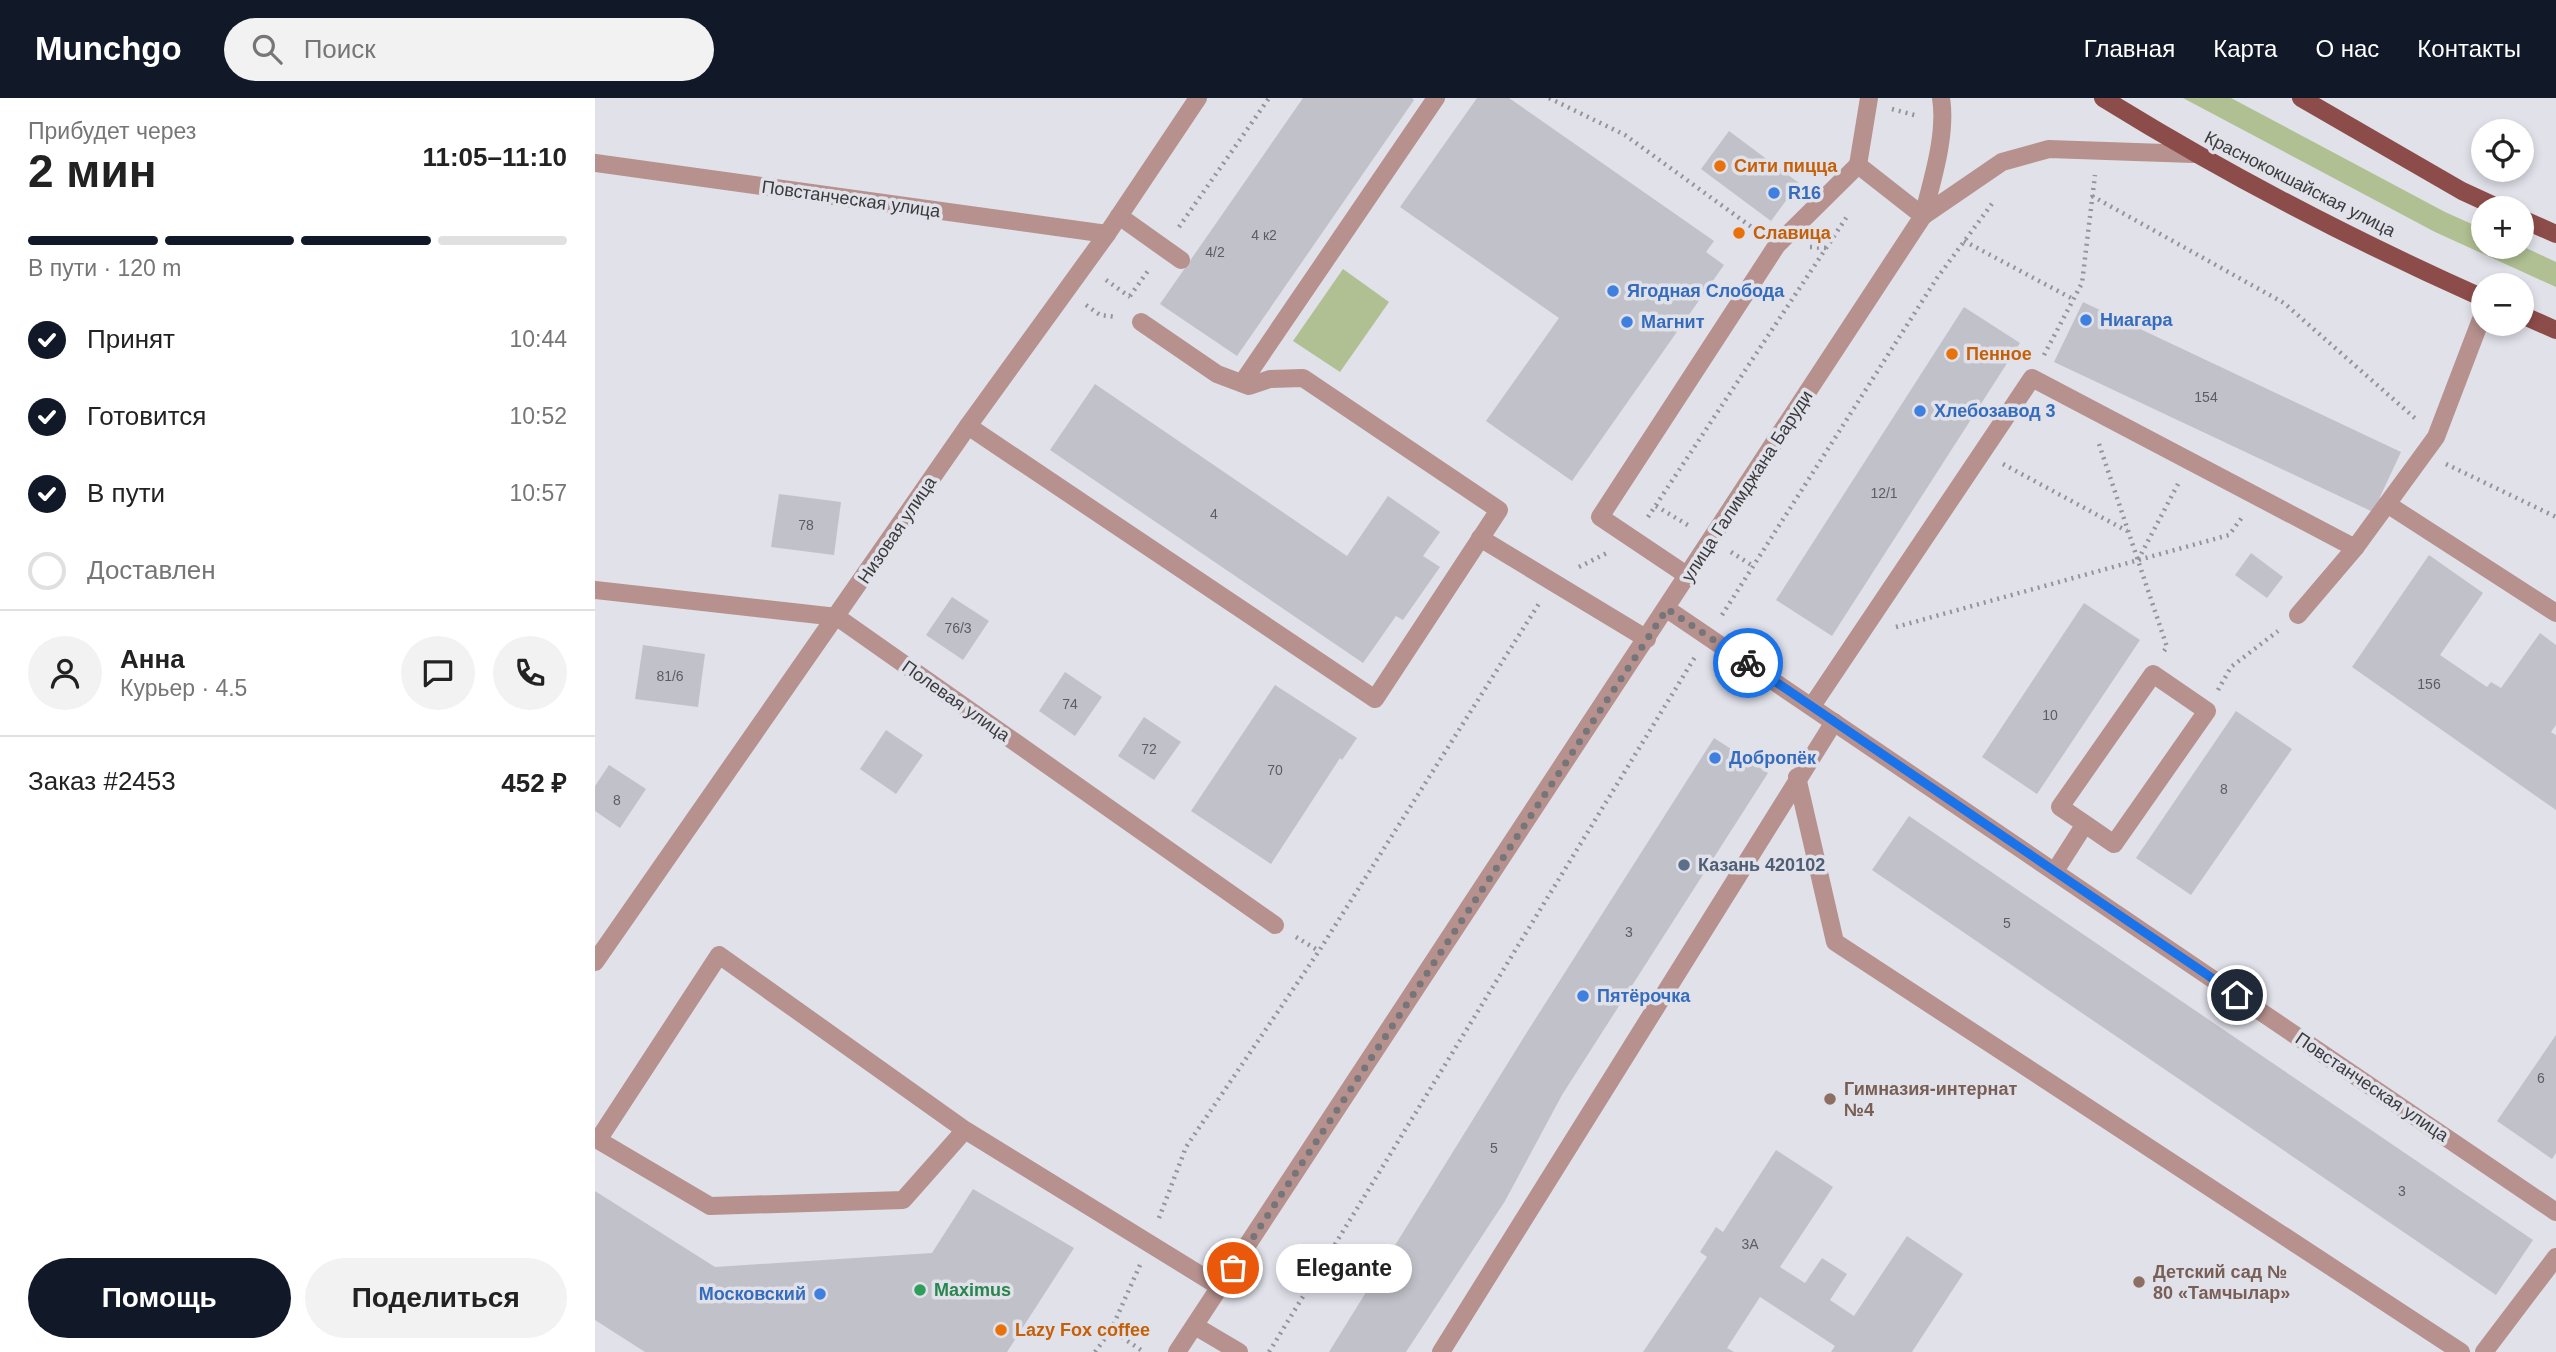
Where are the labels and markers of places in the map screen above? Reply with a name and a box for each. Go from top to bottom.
place label: Сити пицца [1734,156,1838,176]
marker: Сити пицца [1712,158,1728,174]
place label: R16 [1788,183,1821,203]
marker: R16 [1766,185,1782,201]
place label: Славица [1753,223,1832,243]
marker: Славица [1731,225,1747,241]
place label: Ягодная Слобода [1627,281,1785,301]
marker: Ягодная Слобода [1605,283,1621,299]
place label: Ниагара [2100,310,2174,330]
place label: Магнит [1641,312,1705,332]
marker: Ниагара [2078,312,2094,328]
marker: Магнит [1619,314,1635,330]
place label: Пенное [1966,344,2032,364]
marker: Пенное [1944,346,1960,362]
place label: Хлебозавод 3 [1934,401,2056,421]
marker: Хлебозавод 3 [1912,403,1928,419]
place label: Добропёк [1729,748,1817,768]
marker: Добропёк [1707,750,1723,766]
place label: Казань 420102 [1698,855,1825,875]
marker: Казань 420102 [1676,857,1692,873]
pin [2207,965,2267,1025]
place label: Пятёрочка [1597,986,1691,1006]
marker: Пятёрочка [1575,988,1591,1004]
place label: Гимназия-интернат №4 [1844,1079,2017,1120]
marker: Гимназия-интернат №4 [1822,1091,1838,1107]
pin [1203,1238,1263,1298]
callout: Elegante [1275,1244,1411,1292]
place label: Детский сад № 80 «Тамчылар» [2153,1262,2290,1303]
marker: Детский сад № 80 «Тамчылар» [2131,1274,2147,1290]
place label: Maximus [934,1280,1011,1300]
marker: Maximus [912,1282,928,1298]
place label: Московский [699,1284,806,1304]
marker: Московский [812,1286,828,1302]
place label: Lazy Fox coffee [1015,1320,1150,1340]
marker: Lazy Fox coffee [993,1322,1009,1338]

